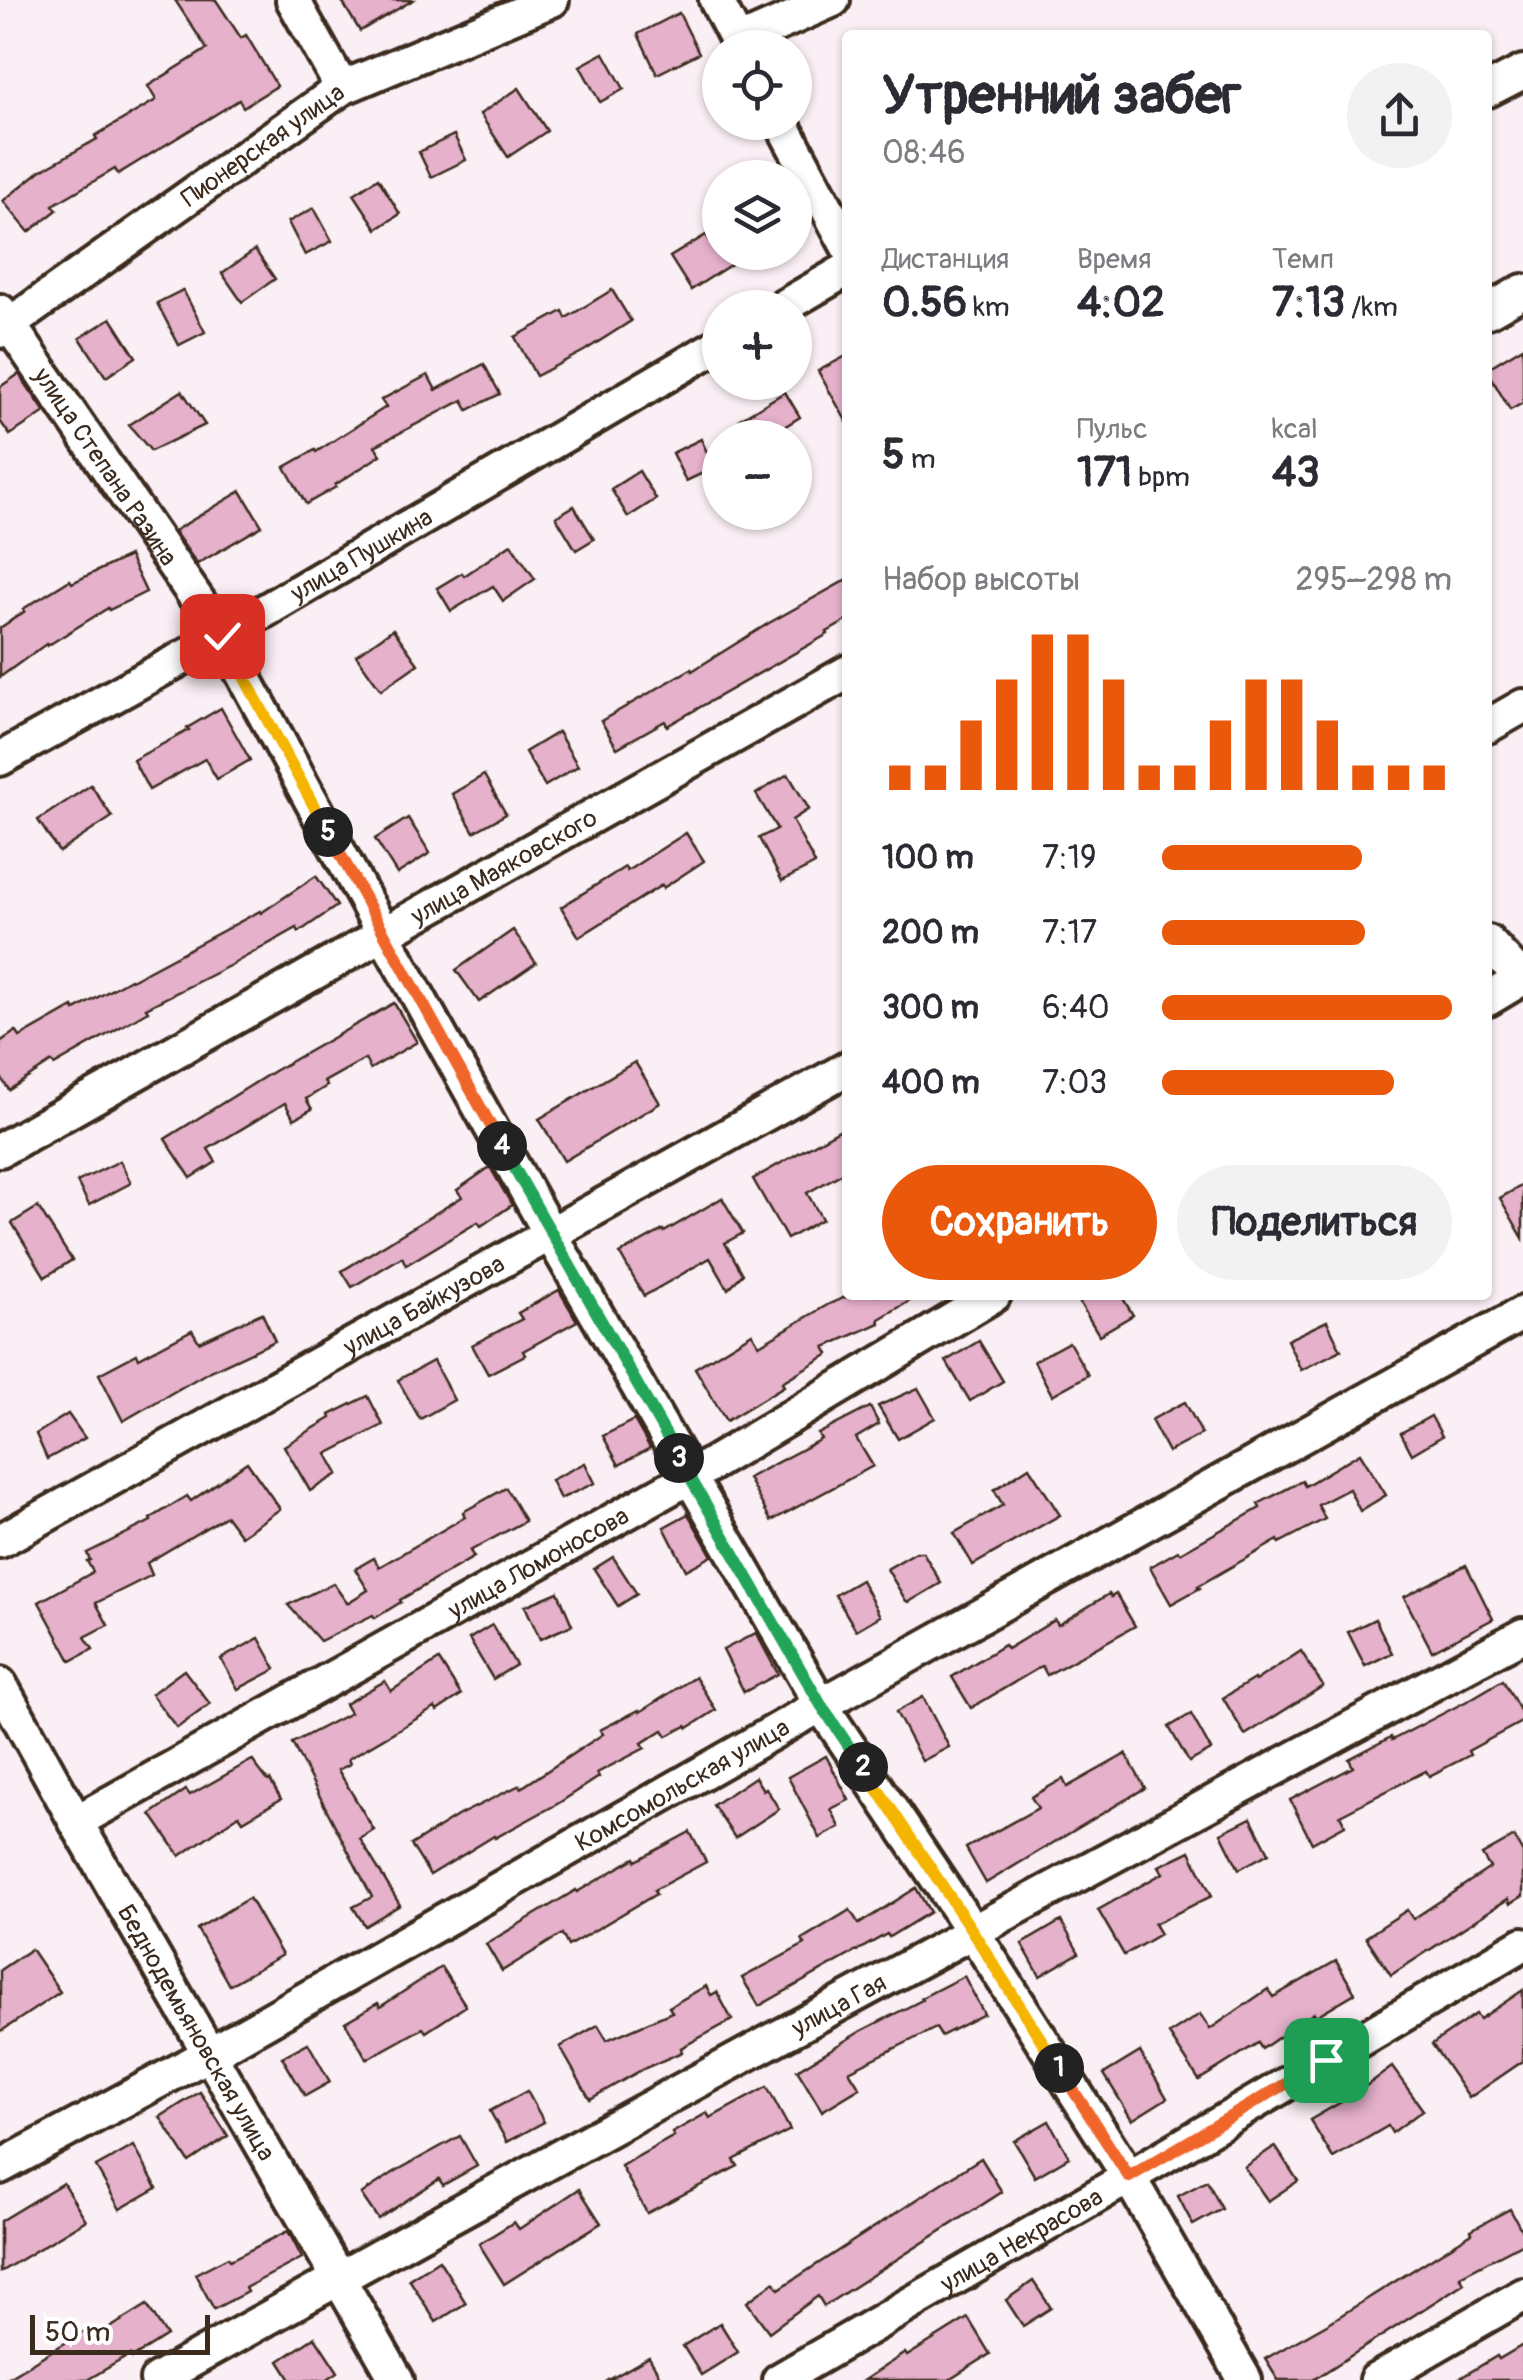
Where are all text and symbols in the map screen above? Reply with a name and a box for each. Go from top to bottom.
map controls [702,30,812,530]
button: locate [702,30,812,140]
text: Утренний забег [882,61,1241,130]
button: share [1347,63,1452,168]
street label: Пионерская улица [176,77,351,214]
text: 08:46 [882,133,966,173]
button: layers [702,160,812,270]
text: Дистанция [882,242,1009,277]
text: Время [1077,242,1151,277]
text: Темп [1272,242,1334,277]
text: 0.56 [882,277,967,329]
text: 4:02 [1077,277,1165,329]
text: 7:13 [1272,277,1345,329]
button: + [702,290,812,400]
text: km [967,290,1010,325]
text: /km [1345,290,1398,325]
street label: улица Степана Разина [26,361,183,572]
text: Пульс [1077,412,1148,447]
text: kcal [1272,412,1318,447]
button: − [702,420,812,530]
text: 5 [882,429,905,481]
text: m [905,442,936,477]
text: 171 [1077,447,1132,499]
text: 43 [1272,447,1320,499]
text: bpm [1132,460,1190,495]
street label: улица Пушкина [284,502,438,610]
text: Набор высоты [882,560,1080,600]
text: 295–298 m [1296,560,1452,600]
pin [180,594,265,679]
icon: check [195,609,250,664]
street label: улица Маяковского [405,803,603,933]
pin: 5 [303,807,353,857]
text: 5 [320,814,336,849]
text: 100 m [882,838,974,878]
text: 7:19 [1042,838,1096,878]
text: 200 m [882,913,979,953]
text: 7:17 [1042,913,1097,953]
text: 300 m [882,988,979,1028]
text: 6:40 [1042,988,1110,1028]
text: 400 m [882,1063,980,1103]
text: 7:03 [1042,1063,1107,1103]
pin: 4 [477,1121,527,1171]
text: 4 [494,1128,510,1163]
button: Сохранить [882,1165,1157,1280]
button: Поделиться [1177,1165,1452,1280]
street label: улица Байкузова [338,1249,510,1364]
pin: 3 [654,1433,704,1483]
text: 3 [671,1440,687,1475]
street label: улица Ломоносова [442,1501,634,1627]
street label: Комсомольская улица [570,1712,795,1859]
pin: 2 [838,1742,888,1792]
text: 2 [855,1749,871,1784]
street label: Беднодемьяновская улица [110,1899,281,2166]
street label: улица Гая [786,1968,892,2045]
pin [1284,2018,1369,2103]
icon: arrive [1299,2033,1354,2088]
pin: 1 [1034,2043,1084,2093]
text: 1 [1054,2050,1064,2085]
street label: улица Некрасова [934,2182,1109,2300]
scale bar [30,2310,210,2354]
text: 50 m [45,2315,110,2350]

